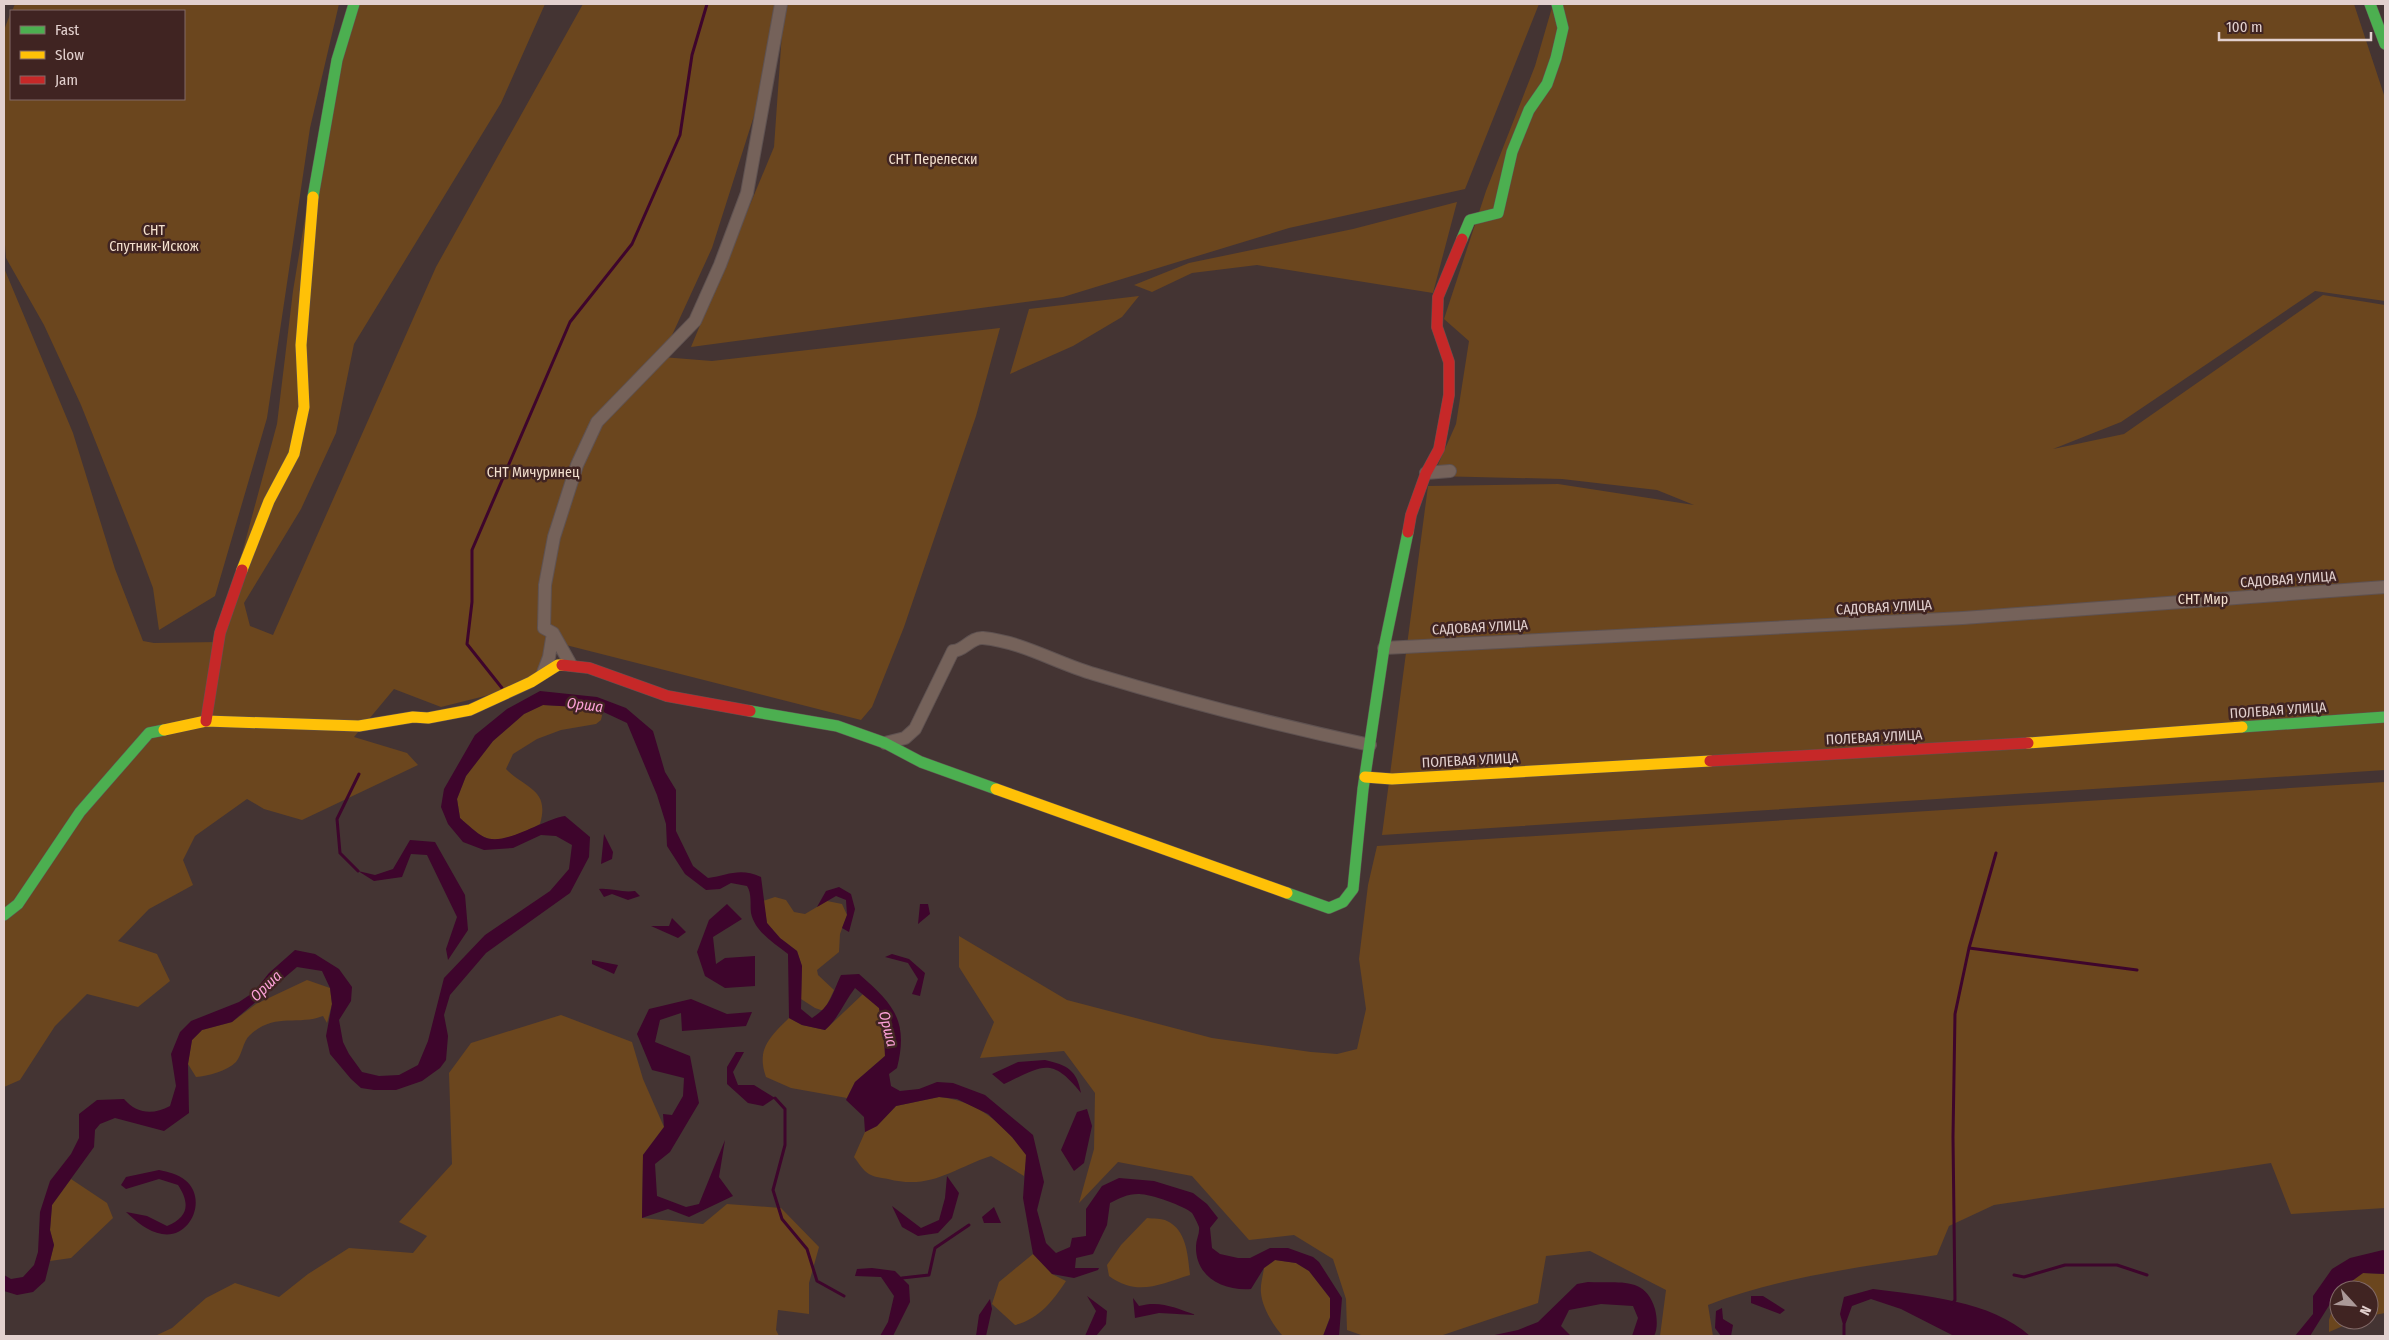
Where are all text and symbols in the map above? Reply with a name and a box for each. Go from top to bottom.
legend [10,10,185,100]
scale bar [2219,10,2372,42]
text: 100 m [2226,18,2263,36]
text: Fast [55,21,79,39]
text: Slow [55,46,84,64]
text: Jam [55,71,78,89]
park label: СНТ Перелески [888,151,978,168]
park label: СНТ Спутник-Искож [109,222,199,255]
park label: СНТ Мичуринец [487,464,580,481]
street label: САДОВАЯ УЛИЦА [2240,568,2337,591]
park label: СНТ Мир [2178,591,2228,608]
street label: САДОВАЯ УЛИЦА [1836,596,1933,619]
street label: САДОВАЯ УЛИЦА [1432,616,1529,639]
water label: Орша [566,694,604,716]
street label: ПОЛЕВАЯ УЛИЦА [2229,699,2327,722]
street label: ПОЛЕВАЯ УЛИЦА [1825,726,1923,749]
street label: ПОЛЕВАЯ УЛИЦА [1421,749,1519,772]
water label: Орша [247,967,286,1005]
water label: Орша [875,1009,901,1049]
north arrow [2329,1280,2379,1330]
text: N [2356,1303,2375,1318]

